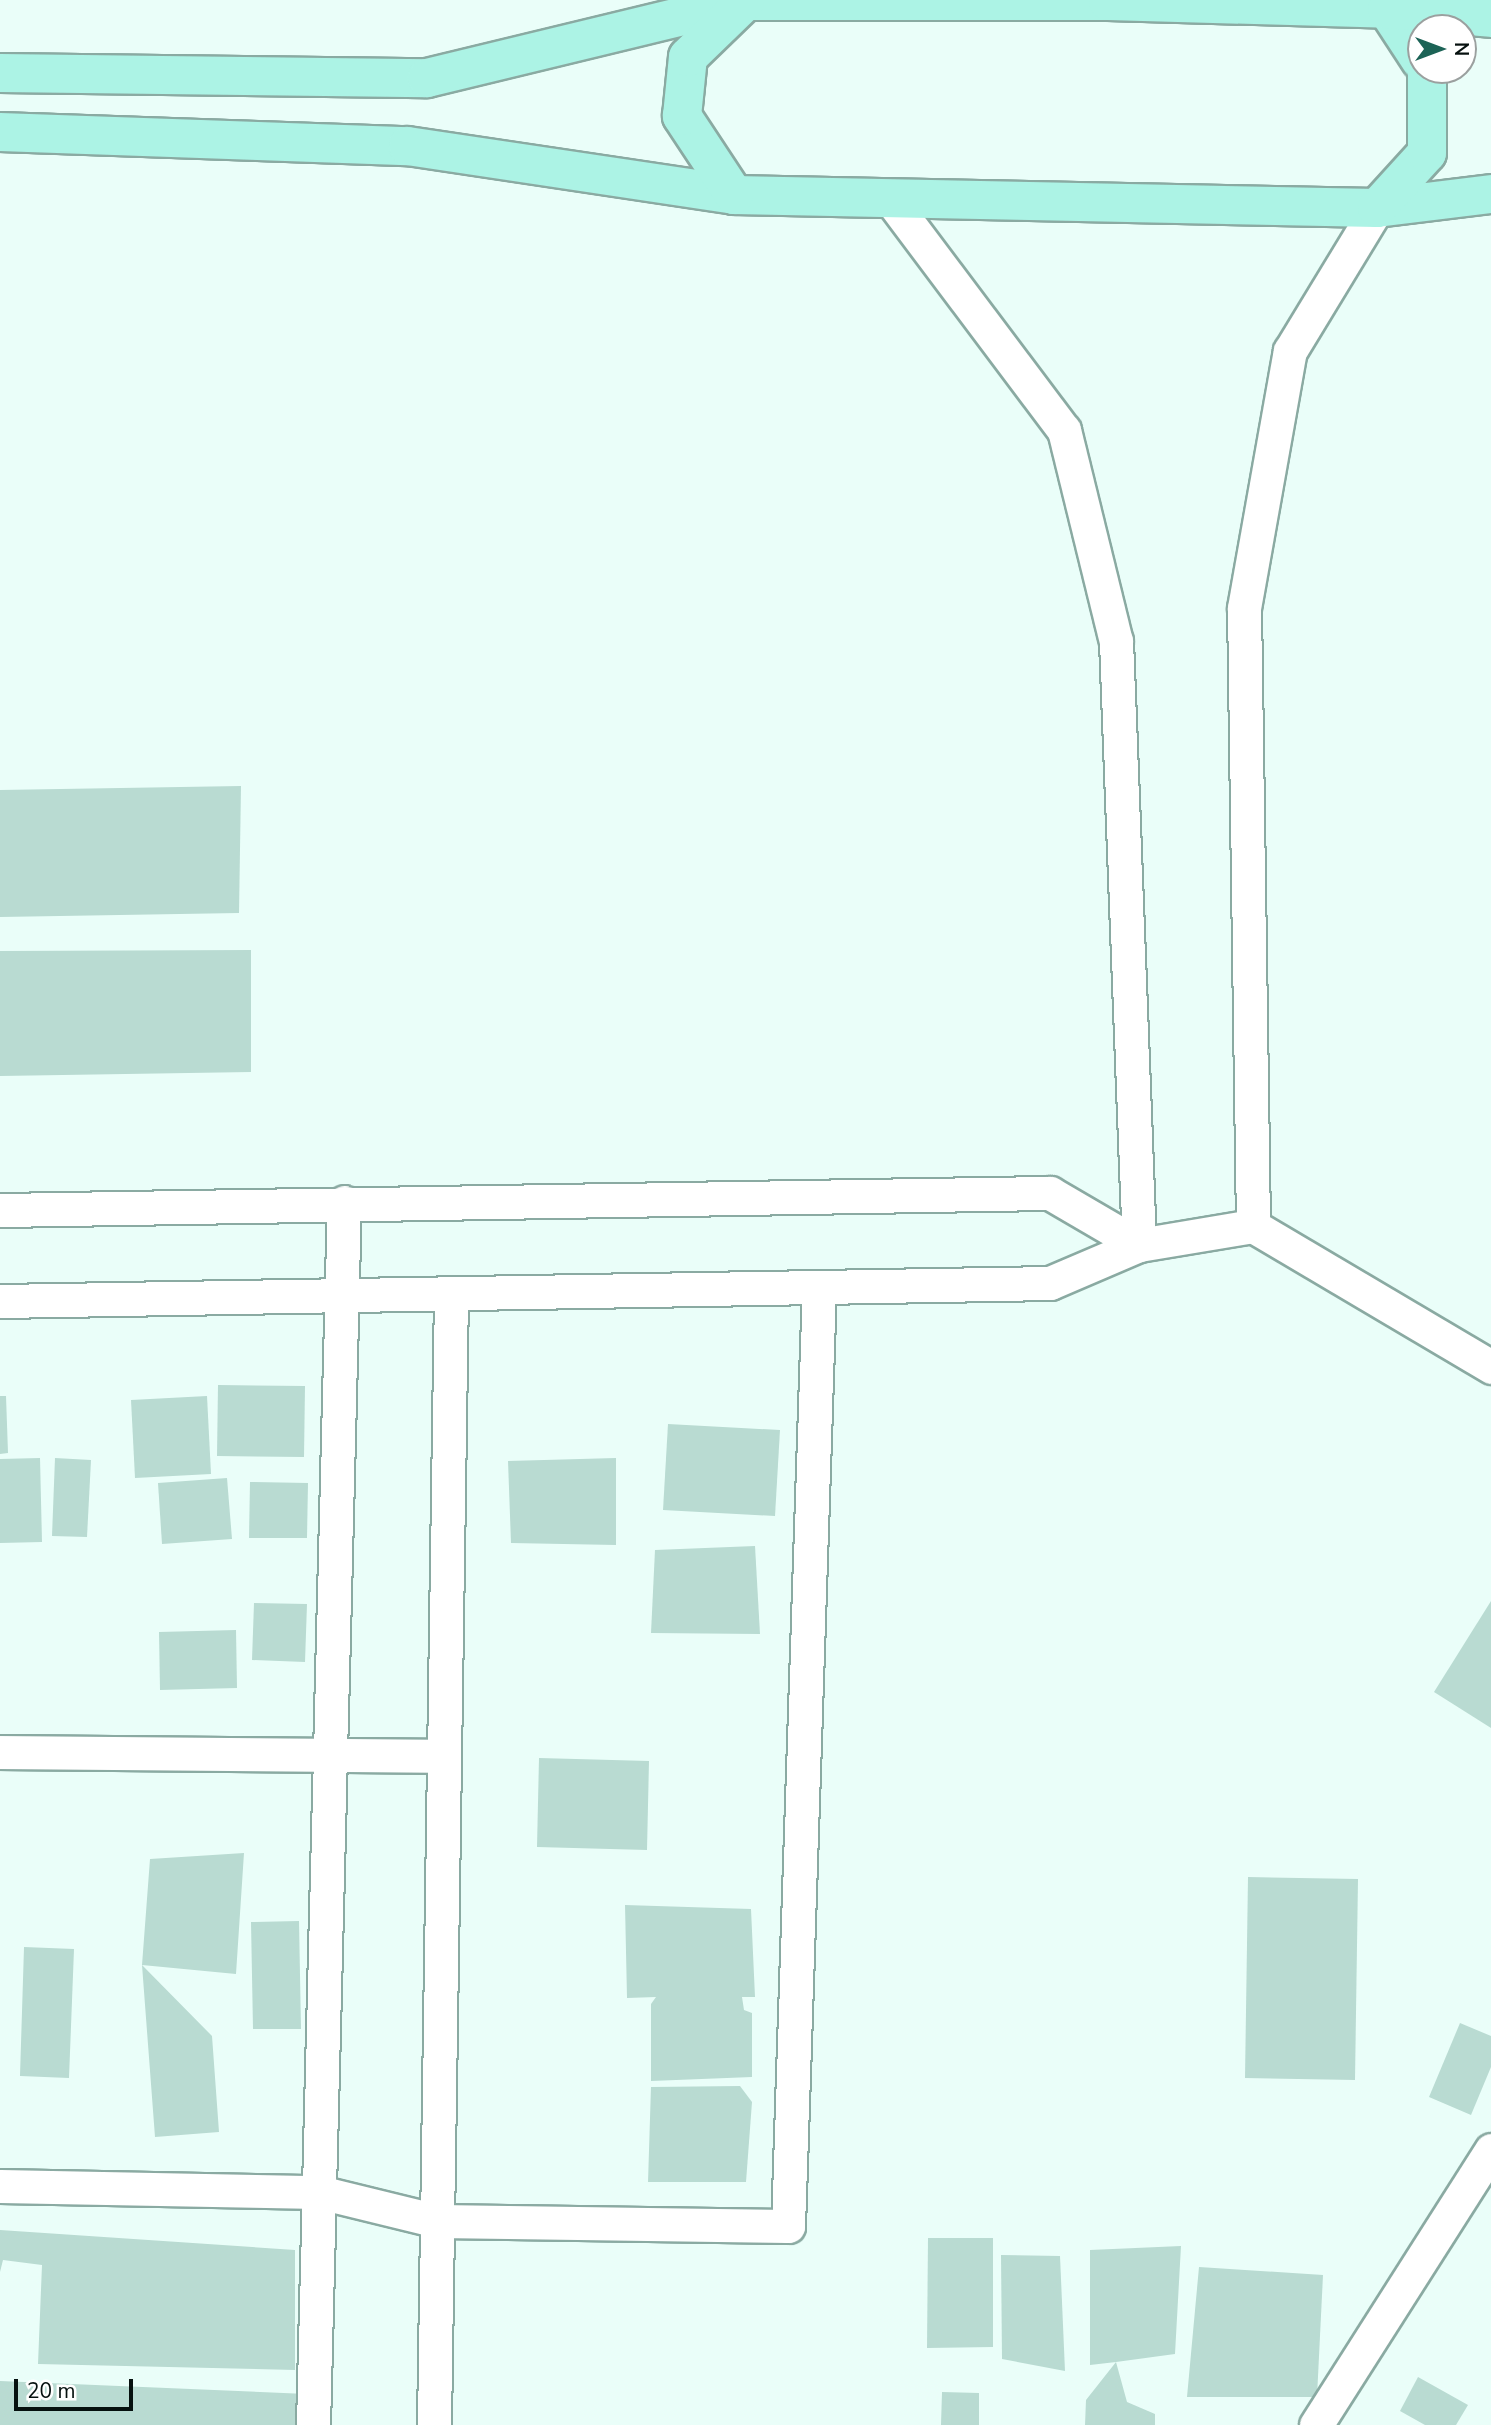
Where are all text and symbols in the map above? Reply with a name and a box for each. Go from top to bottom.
north arrow [1407,14,1477,84]
text: N [1448,42,1474,56]
scale bar [18,2366,136,2410]
text: 20 m [27,2377,76,2405]

